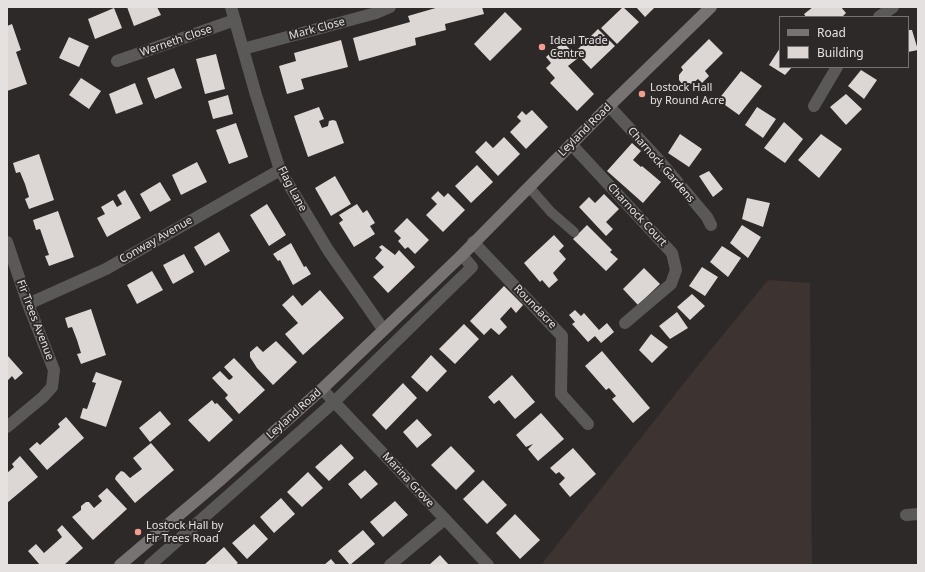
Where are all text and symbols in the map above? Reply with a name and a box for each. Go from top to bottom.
street label: Mark Close [288,15,346,43]
legend [779,16,909,68]
street label: Werneth Close [138,23,214,59]
text: Road [817,24,846,41]
place label: Ideal Trade Centre [550,34,608,60]
marker: Ideal Trade Centre [537,42,547,52]
text: Building [817,44,864,61]
place label: Lostock Hall by Round Acre [650,81,725,107]
marker: Lostock Hall by Round Acre [637,89,647,99]
street label: Leyland Road [556,101,614,159]
street label: Charnock Gardens [625,125,697,205]
street label: Flag Lane [275,164,309,214]
street label: Charnock Court [605,181,669,249]
street label: Conway Avenue [117,214,195,266]
street label: Fir Trees Avenue [14,278,56,362]
street label: Roundacre [511,282,559,332]
street label: Leyland Road [264,386,324,442]
street label: Marina Grove [379,450,437,510]
place label: Lostock Hall by Fir Trees Road [146,519,223,545]
marker: Lostock Hall by Fir Trees Road [133,527,143,537]

